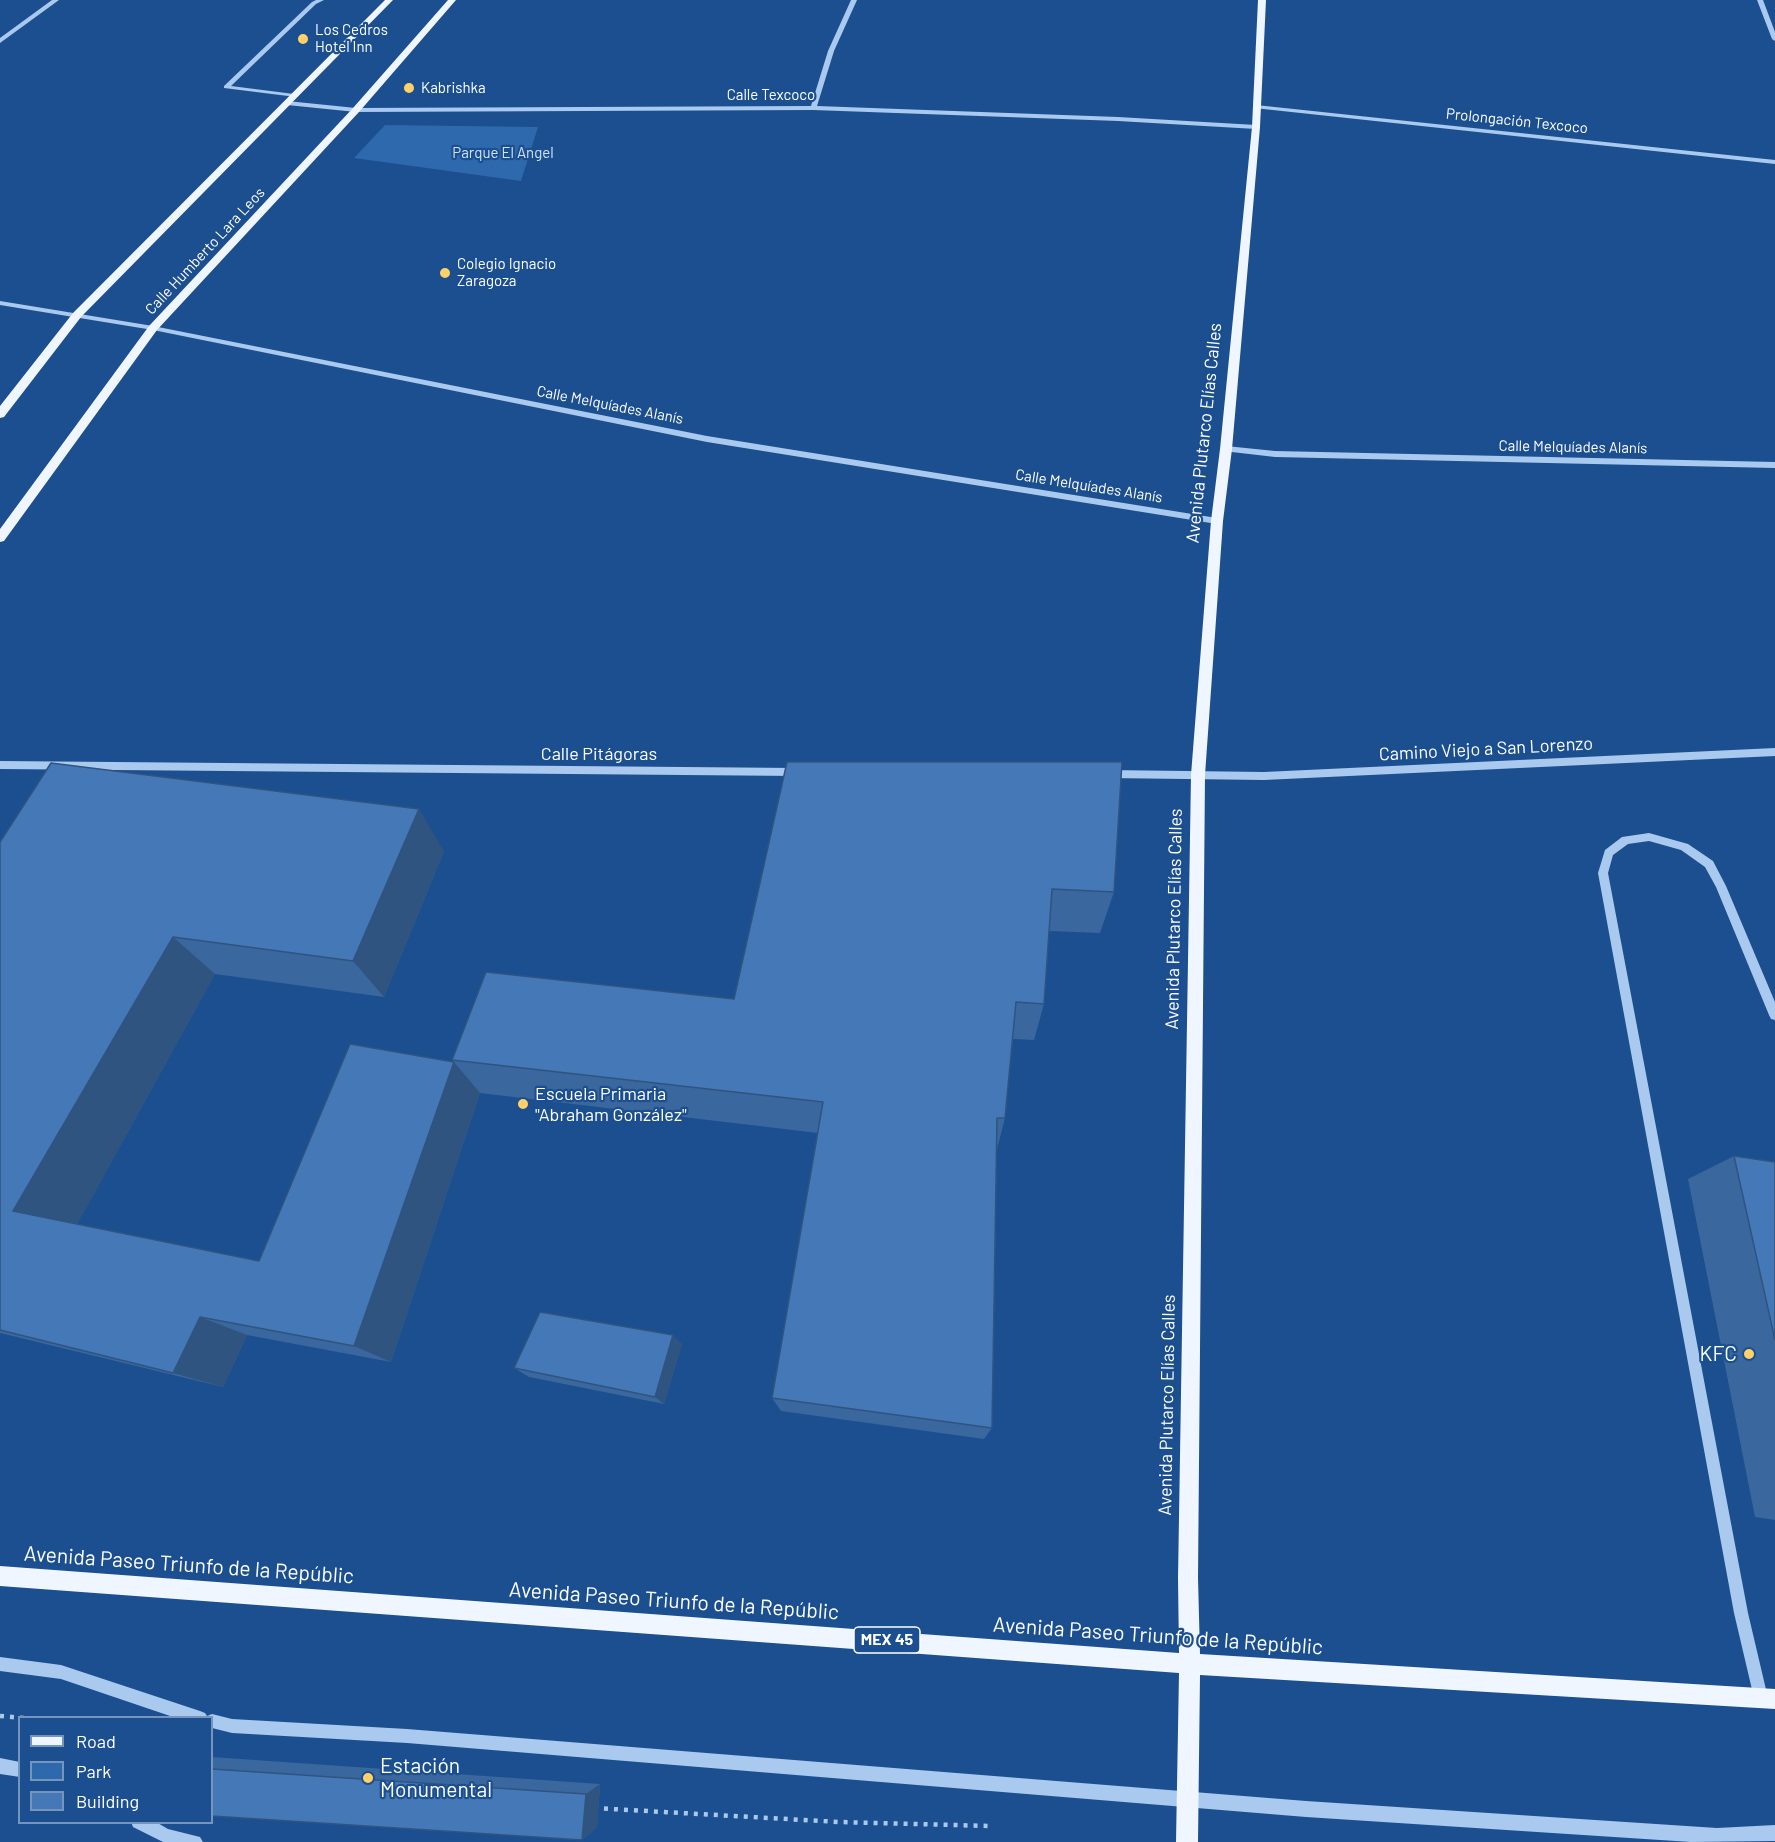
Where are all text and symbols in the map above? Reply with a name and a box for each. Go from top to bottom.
place label: Los Cedros Hotel Inn [315,21,388,56]
marker: Los Cedros Hotel Inn [296,32,310,46]
place label: Kabrishka [421,79,486,97]
marker: Kabrishka [402,81,416,95]
street label: Calle Texcoco [727,86,815,104]
street label: Prolongación Texcoco [1445,105,1589,137]
park label: Parque El Angel [452,144,554,162]
street label: Calle Humberto Lara Leos [141,184,269,318]
place label: Colegio Ignacio Zaragoza [457,255,556,290]
marker: Colegio Ignacio Zaragoza [438,266,452,280]
street label: Avenida Plutarco Elías Calles [1182,322,1226,544]
street label: Calle Melquíades Alanís [535,382,685,428]
street label: Calle Melquíades Alanís [1498,437,1648,457]
street label: Calle Melquíades Alanís [1014,465,1164,507]
street label: Camino Viejo a San Lorenzo [1378,733,1594,765]
street label: Calle Pitágoras [541,743,657,765]
street label: Avenida Plutarco Elías Calles [1161,808,1187,1030]
place label: Escuela Primaria "Abraham González" [535,1083,687,1126]
marker: Escuela Primaria "Abraham González" [516,1097,530,1111]
street label: Avenida Plutarco Elías Calles [1154,1294,1180,1516]
place label: KFC [1700,1341,1737,1367]
marker: KFC [1742,1347,1756,1361]
street label: Avenida Paseo Triunfo de la Repúblic [23,1541,355,1589]
street label: Avenida Paseo Triunfo de la Repúblic [508,1577,840,1625]
street label: Avenida Paseo Triunfo de la Repúblic [992,1612,1324,1660]
road number: MEX 45 [854,1627,920,1653]
legend [18,1716,213,1824]
text: Road [76,1730,116,1752]
place label: Estación Monumental [380,1753,492,1803]
text: Park [76,1760,111,1782]
marker: Estación Monumental [361,1771,375,1785]
text: Building [76,1790,139,1812]

